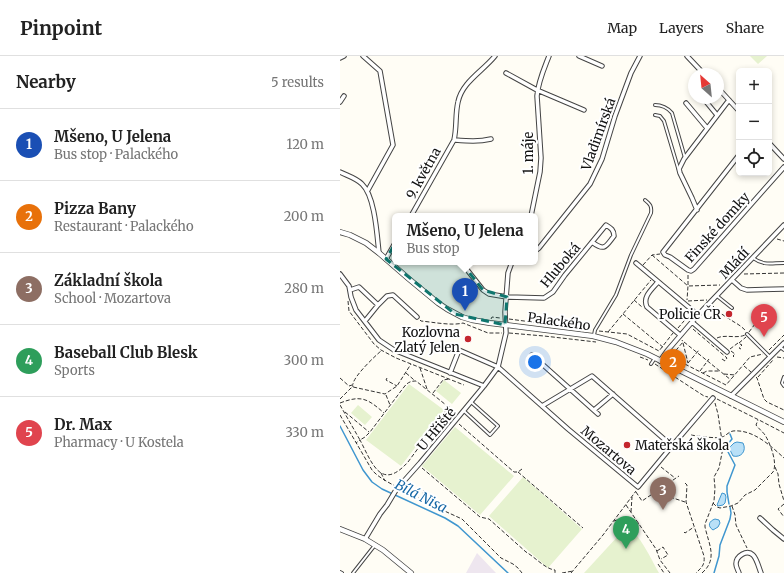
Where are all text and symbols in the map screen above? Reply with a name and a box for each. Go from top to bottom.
text: Pinpoint [20,16,102,40]
text: Map [607,19,637,37]
text: Layers [659,19,704,37]
text: Share [726,19,764,37]
north arrow [688,68,724,104]
map controls [736,68,772,176]
button: + [736,68,772,104]
text: Nearby [16,71,76,93]
text: 5 results [271,74,324,91]
street label: Vladimírská [577,95,620,174]
button: − [736,104,772,140]
text: Mšeno, U Jelena [54,127,171,146]
street label: 1. máje [520,131,537,174]
text: 1 [26,136,32,153]
text: 120 m [286,136,324,153]
button: locate [736,140,772,176]
street label: 9. května [402,144,445,202]
text: Bus stop · Palackého [54,146,178,163]
street label: Finské domky [681,188,754,266]
text: Pizza Bany [54,199,136,218]
text: 2 [25,208,33,225]
text: 200 m [284,208,324,225]
popup [392,213,538,265]
text: Restaurant · Palackého [54,218,194,235]
text: Mšeno, U Jelena [406,221,524,240]
text: Bus stop [406,240,459,257]
street label: Hluboká [537,240,584,291]
street label: Mládí [716,244,753,282]
text: Základní škola [54,271,163,290]
pin: 1 [452,278,478,311]
text: 3 [25,280,33,297]
text: 280 m [284,280,324,297]
text: School · Mozartova [54,290,171,307]
pin: 5 [751,304,777,337]
place label: Policie ČR [659,305,721,323]
street label: Palackého [526,309,592,334]
marker: Policie ČR [724,309,734,319]
place label: Kozlovna Zlatý Jelen [394,324,460,356]
marker: Kozlovna Zlatý Jelen [463,334,473,344]
text: Baseball Club Blesk [54,343,198,362]
pin: 2 [660,349,686,382]
text: 4 [25,352,33,369]
text: 300 m [284,352,324,369]
your location [525,352,545,372]
text: Sports [54,362,95,379]
street label: U Hřiště [413,404,459,454]
text: Dr. Max [54,415,112,434]
street label: Mozartova [578,422,640,478]
text: 5 [25,424,33,441]
text: 330 m [285,424,324,441]
text: Pharmacy · U Kostela [54,434,184,451]
place label: Mateřská škola [635,437,729,454]
marker: Mateřská škola [622,440,632,450]
water label: Bílá Nisa [392,475,450,517]
pin: 3 [650,477,676,510]
pin: 4 [613,516,639,549]

